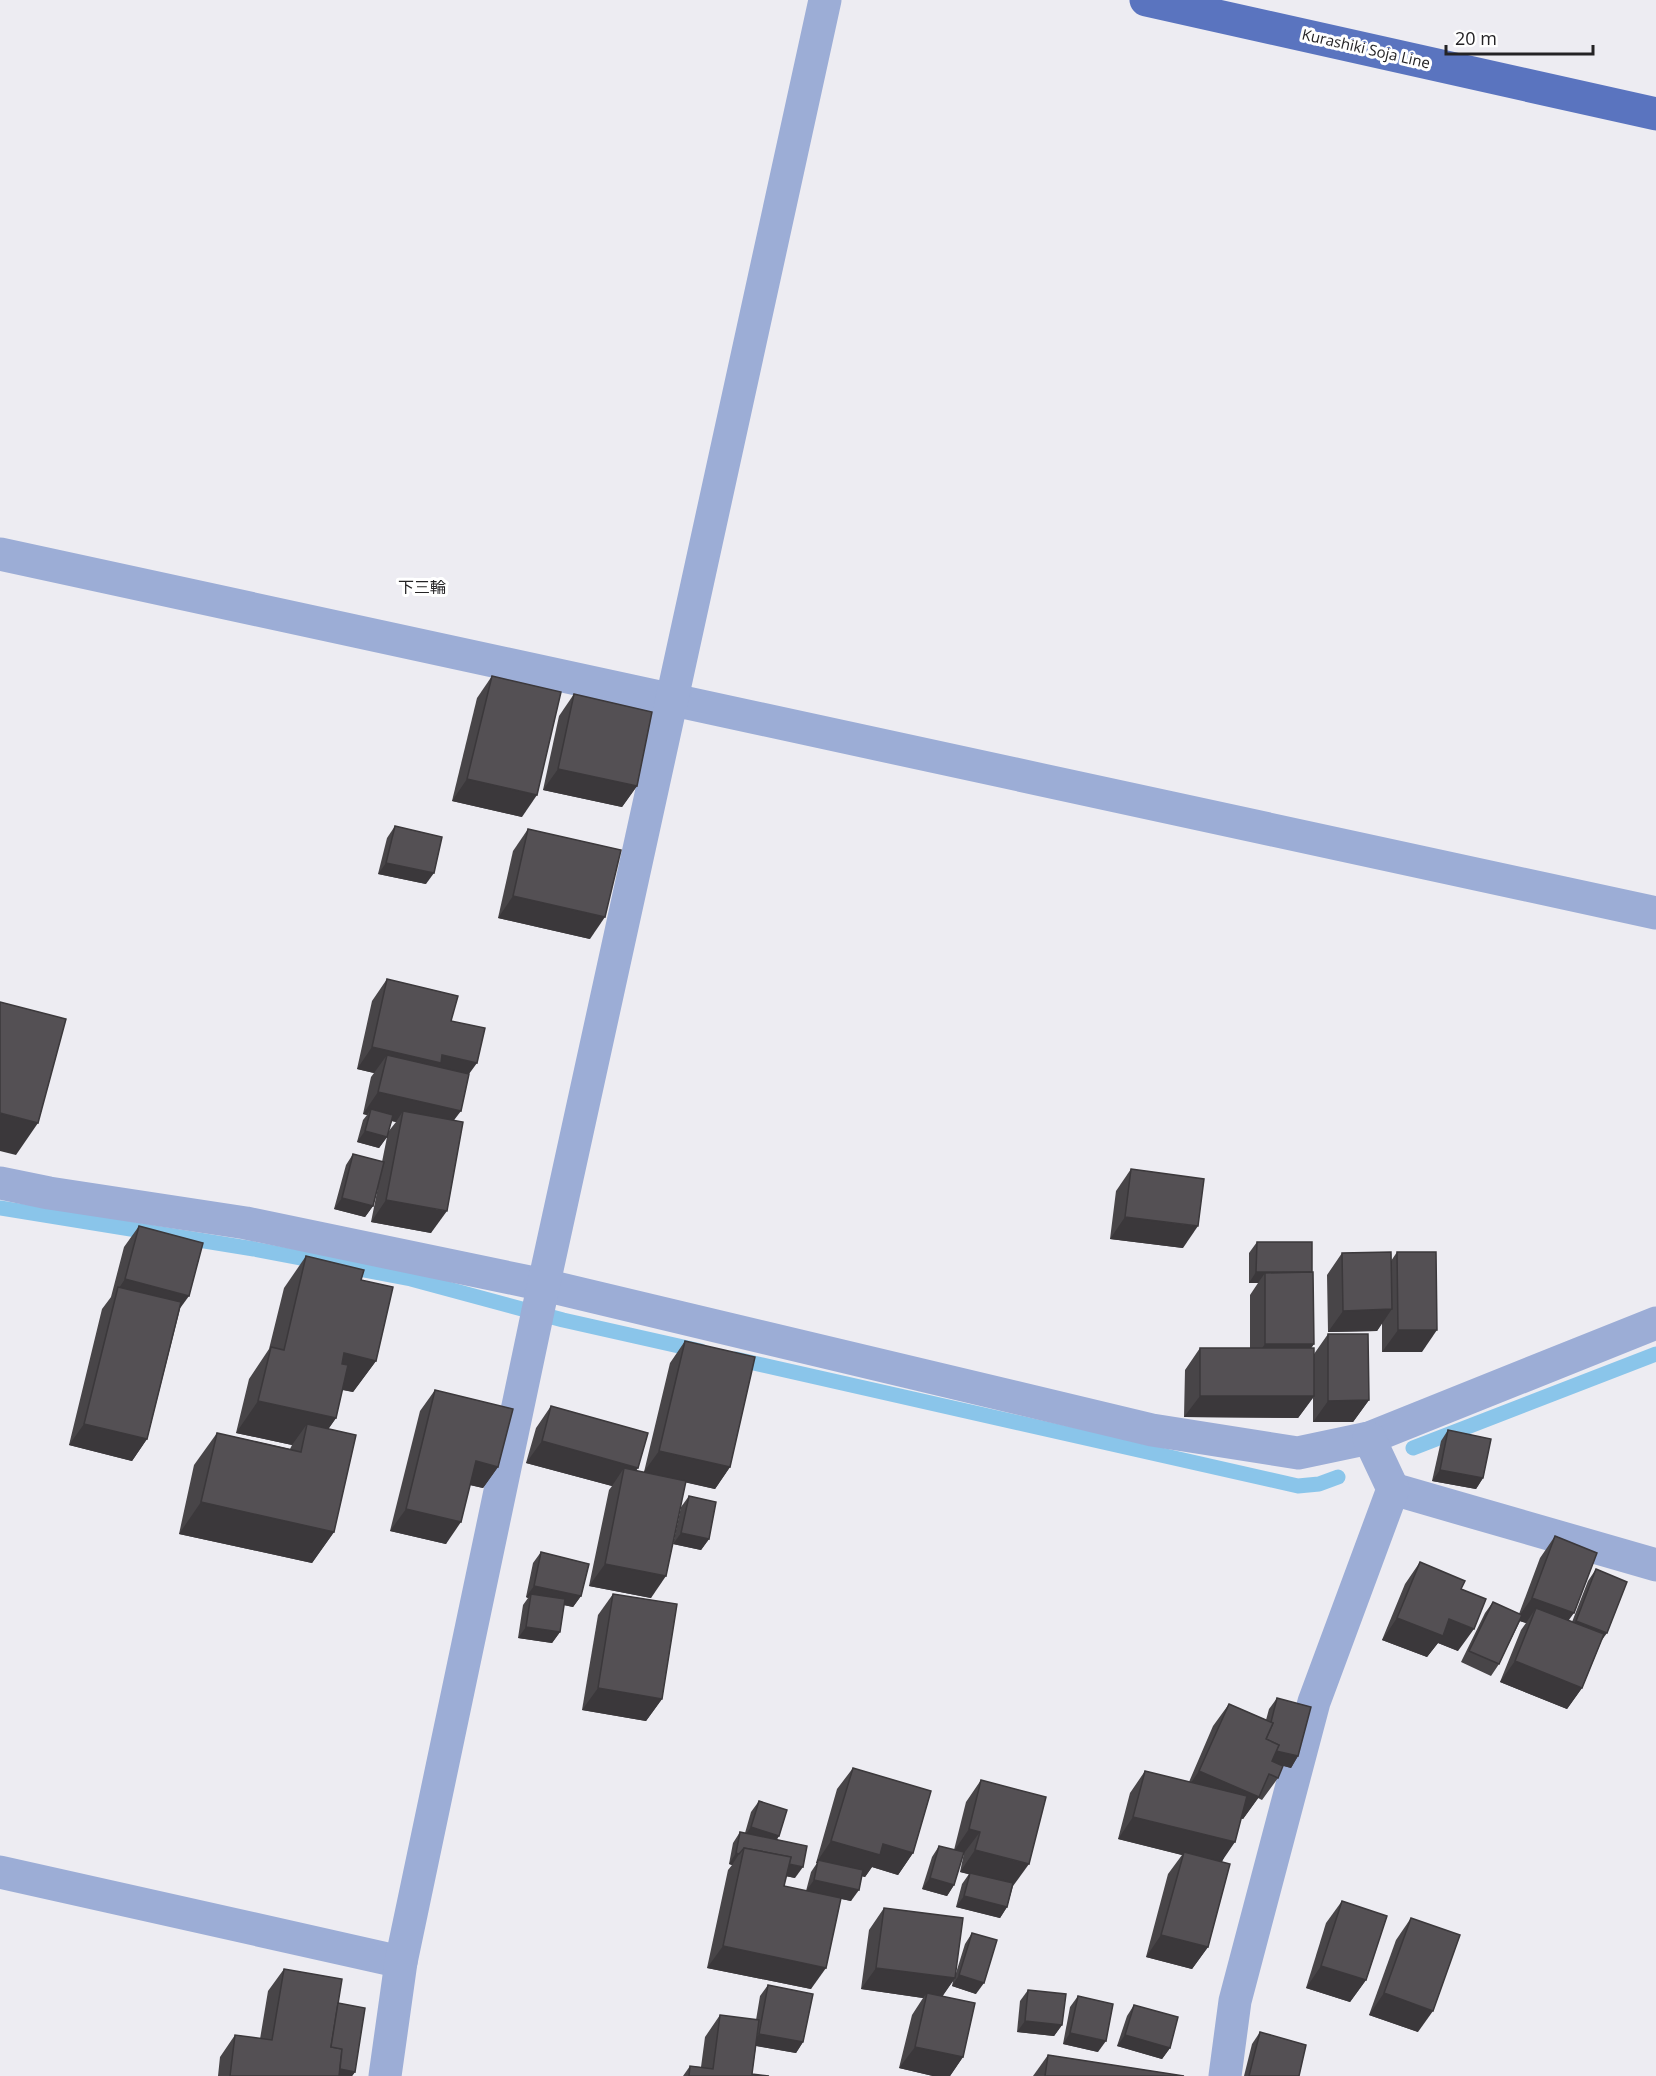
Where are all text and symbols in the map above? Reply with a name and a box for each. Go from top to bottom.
scale bar [1446,18,1593,56]
street label: Kurashiki Soja Line [1300,24,1432,73]
text: 20 m [1455,26,1497,50]
district label: 下三輪 [398,576,446,598]

